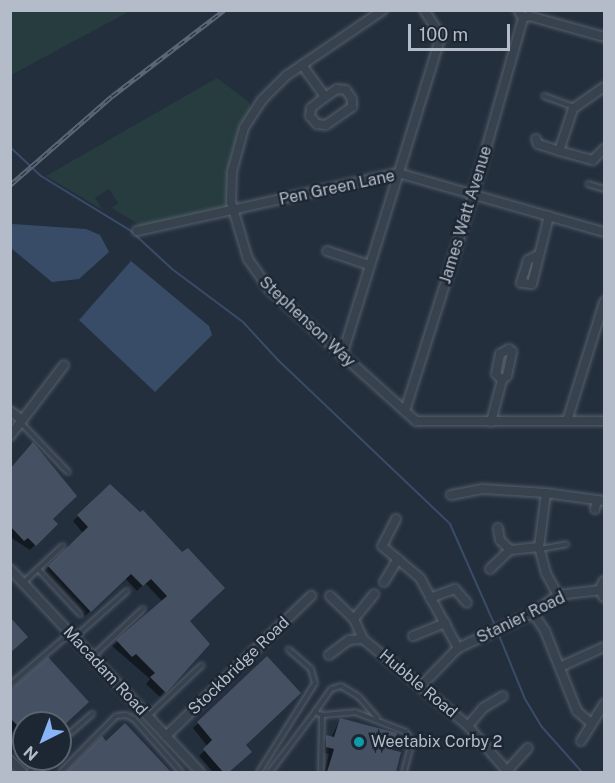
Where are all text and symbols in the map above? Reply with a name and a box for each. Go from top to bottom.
scale bar [411,12,513,50]
text: 100 m [419,24,468,45]
street label: James Watt Avenue [436,144,496,286]
street label: Pen Green Lane [278,166,396,210]
street label: Stephenson Way [255,273,359,371]
street label: Stanier Road [474,588,568,648]
street label: Stockbridge Road [185,613,293,719]
street label: Macadam Road [59,623,151,719]
street label: Hubble Road [375,646,461,722]
north arrow [12,711,72,771]
place label: Weetabix Corby 2 [371,732,502,752]
marker: Weetabix Corby 2 [352,735,366,749]
text: N [20,742,42,765]

